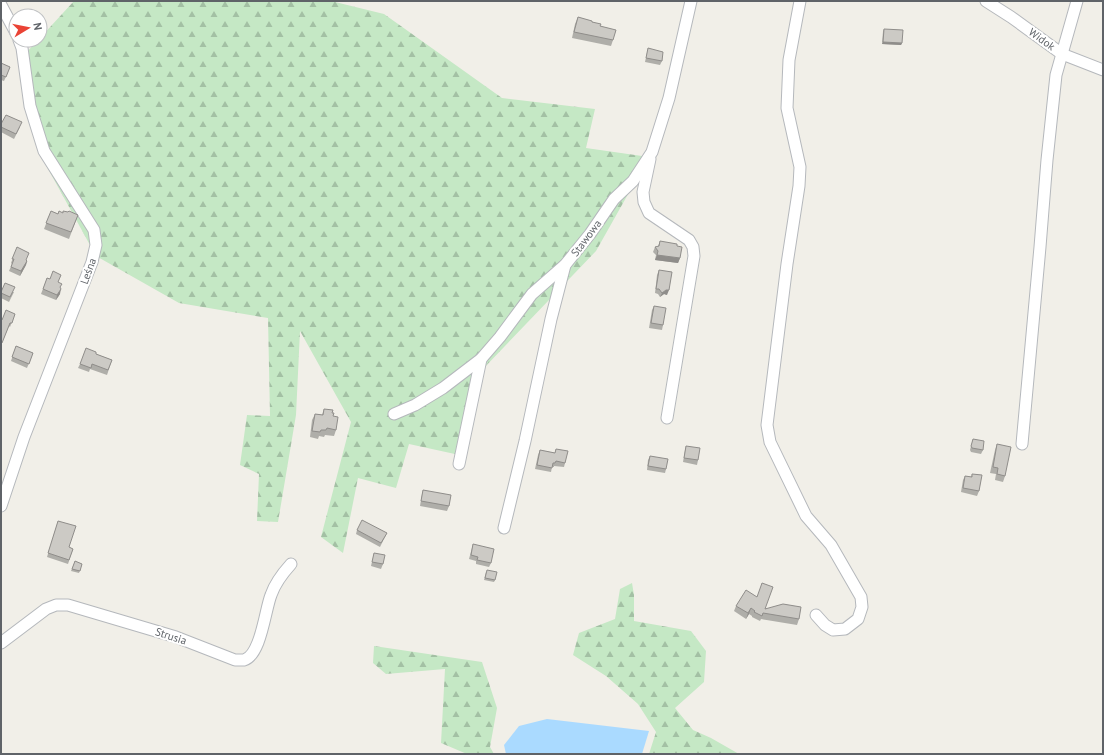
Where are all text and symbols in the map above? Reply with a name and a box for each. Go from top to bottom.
north arrow [8,8,48,48]
text: N [30,21,45,31]
street label: Widok [1026,25,1058,54]
street label: Stawowa [568,217,604,259]
street label: Leśna [77,256,99,286]
street label: Strusia [153,624,189,648]

